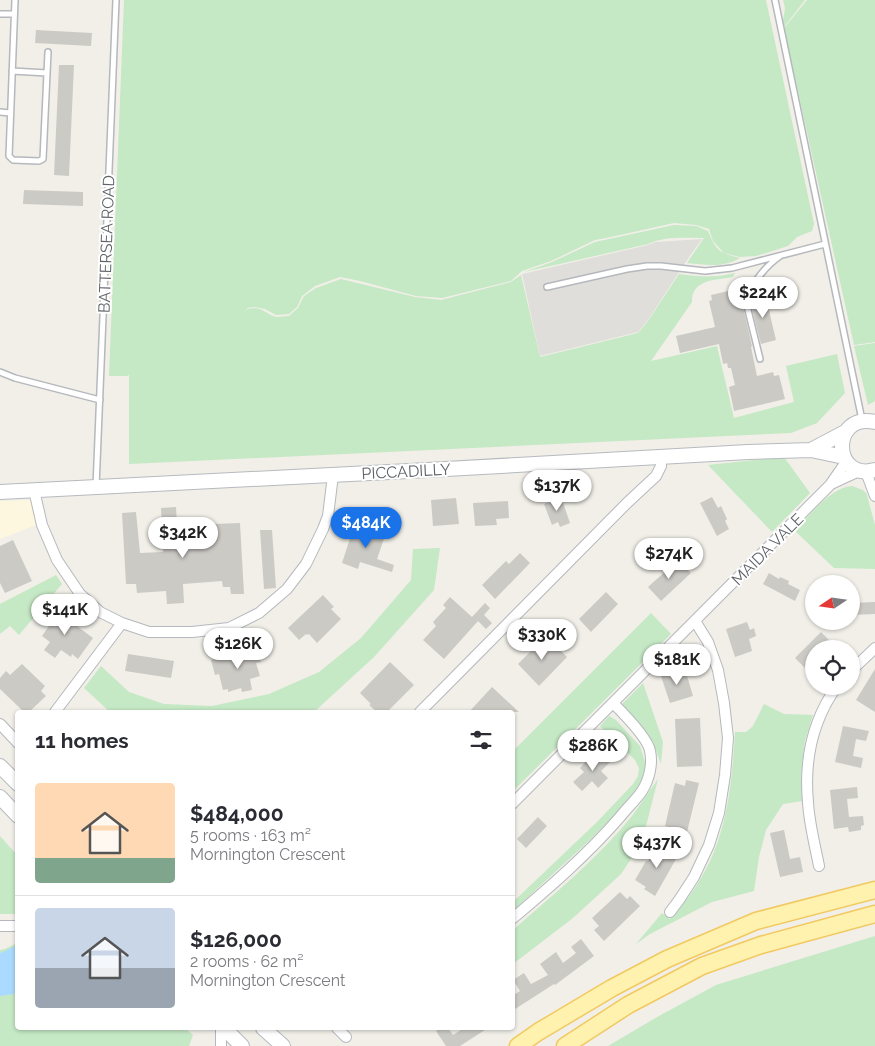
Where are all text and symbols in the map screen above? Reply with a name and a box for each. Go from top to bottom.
street label: BATTERSEA ROAD [95,175,118,313]
pin: $224K [728,276,798,319]
text: $224K [739,283,787,302]
street label: PICCADILLY [361,460,452,483]
pin: $137K [522,470,592,512]
text: $137K [534,476,580,495]
pin: $484K [331,506,401,549]
street label: MAIDA VALE [728,509,807,589]
text: $484K [342,513,390,532]
pin: $342K [148,516,218,559]
text: $342K [159,523,207,542]
pin: $274K [634,538,704,580]
text: $274K [645,544,693,563]
north arrow [805,575,860,630]
map controls [805,575,860,695]
pin: $141K [30,594,100,636]
text: $141K [42,600,88,619]
pin: $330K [507,618,577,661]
text: $330K [518,625,566,644]
pin: $126K [203,628,273,670]
text: $126K [214,634,262,653]
button: locate [805,640,860,695]
pin: $181K [642,644,712,686]
text: $181K [654,650,700,669]
icon: filters [467,726,495,754]
text: 11 homes [35,728,129,753]
pin: $286K [558,730,628,772]
text: $286K [568,736,618,755]
text: $484,000 [190,801,284,826]
icon: home [75,803,135,863]
text: 5 rooms · 163 m² [190,826,311,845]
pin: $437K [622,826,692,869]
text: $437K [633,833,681,852]
text: Mornington Crescent [190,845,345,864]
text: $126,000 [190,927,282,952]
icon: home [75,928,135,988]
text: 2 rooms · 62 m² [190,952,303,971]
text: Mornington Crescent [190,971,345,990]

